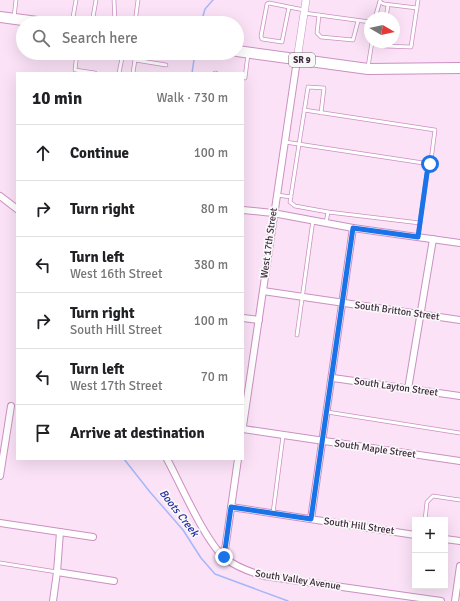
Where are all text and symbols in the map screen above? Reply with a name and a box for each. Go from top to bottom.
north arrow [364,12,400,48]
search box [16,16,244,60]
icon: search [30,27,52,49]
text: Search here [62,29,138,47]
road number: SR 9 [289,53,315,67]
text: 10 min [32,88,82,109]
text: Walk · 730 m [157,90,228,106]
icon: ahead [32,142,54,164]
text: Continue [70,144,129,162]
text: 100 m [194,145,228,161]
route start [421,155,439,173]
icon: right [32,198,54,220]
text: Turn right [70,200,135,218]
text: 80 m [201,201,228,217]
street label: West 17th Street [258,206,280,279]
text: Turn left [70,248,124,266]
icon: left [32,254,54,276]
text: 380 m [194,257,228,273]
text: West 16th Street [70,266,163,282]
street label: South Britton Street [354,299,441,323]
text: Turn right [70,304,135,322]
icon: right [32,310,54,332]
text: 100 m [194,313,228,329]
text: South Hill Street [70,322,162,338]
text: Turn left [70,360,124,378]
icon: left [32,366,54,388]
text: 70 m [201,369,228,385]
street label: South Layton Street [353,375,439,399]
text: West 17th Street [70,378,163,394]
icon: arrive [32,422,54,444]
text: Arrive at destination [70,424,205,442]
street label: South Maple Street [334,437,417,461]
water label: Boots Creek [157,487,202,540]
street label: South Hill Street [323,515,395,537]
map controls [412,517,448,589]
button: + [412,517,448,553]
route end [215,548,233,566]
button: − [412,553,448,589]
street label: South Valley Avenue [254,567,342,593]

